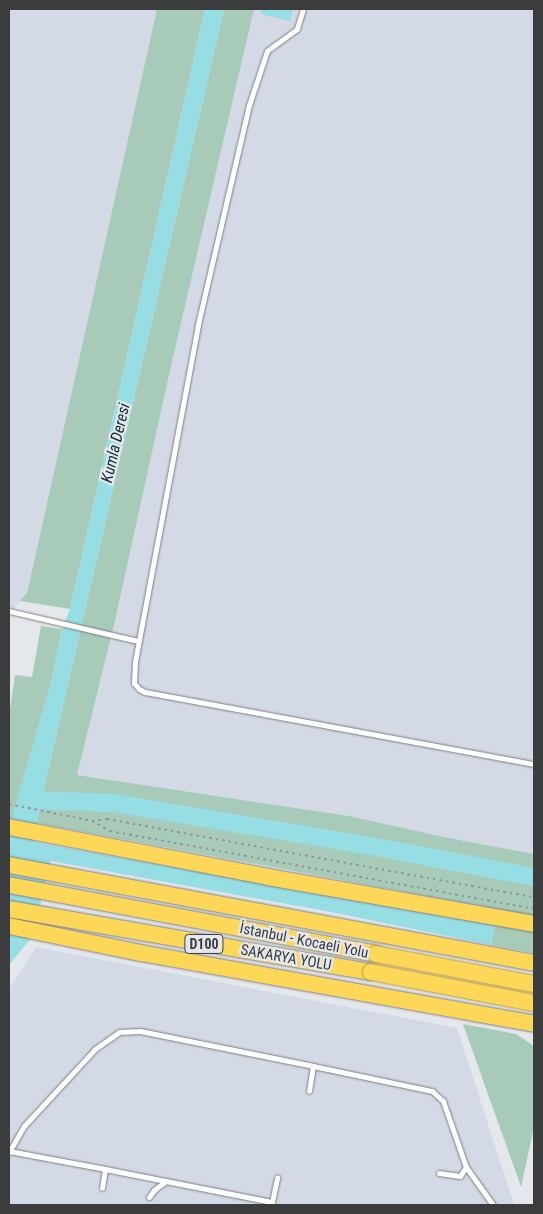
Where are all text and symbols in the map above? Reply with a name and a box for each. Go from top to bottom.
water label: Kumla Deresi [98,402,134,484]
street label: İstanbul - Kocaeli Yolu [238,920,370,962]
road number: D100 [184,932,224,956]
street label: SAKARYA YOLU [239,941,333,975]

